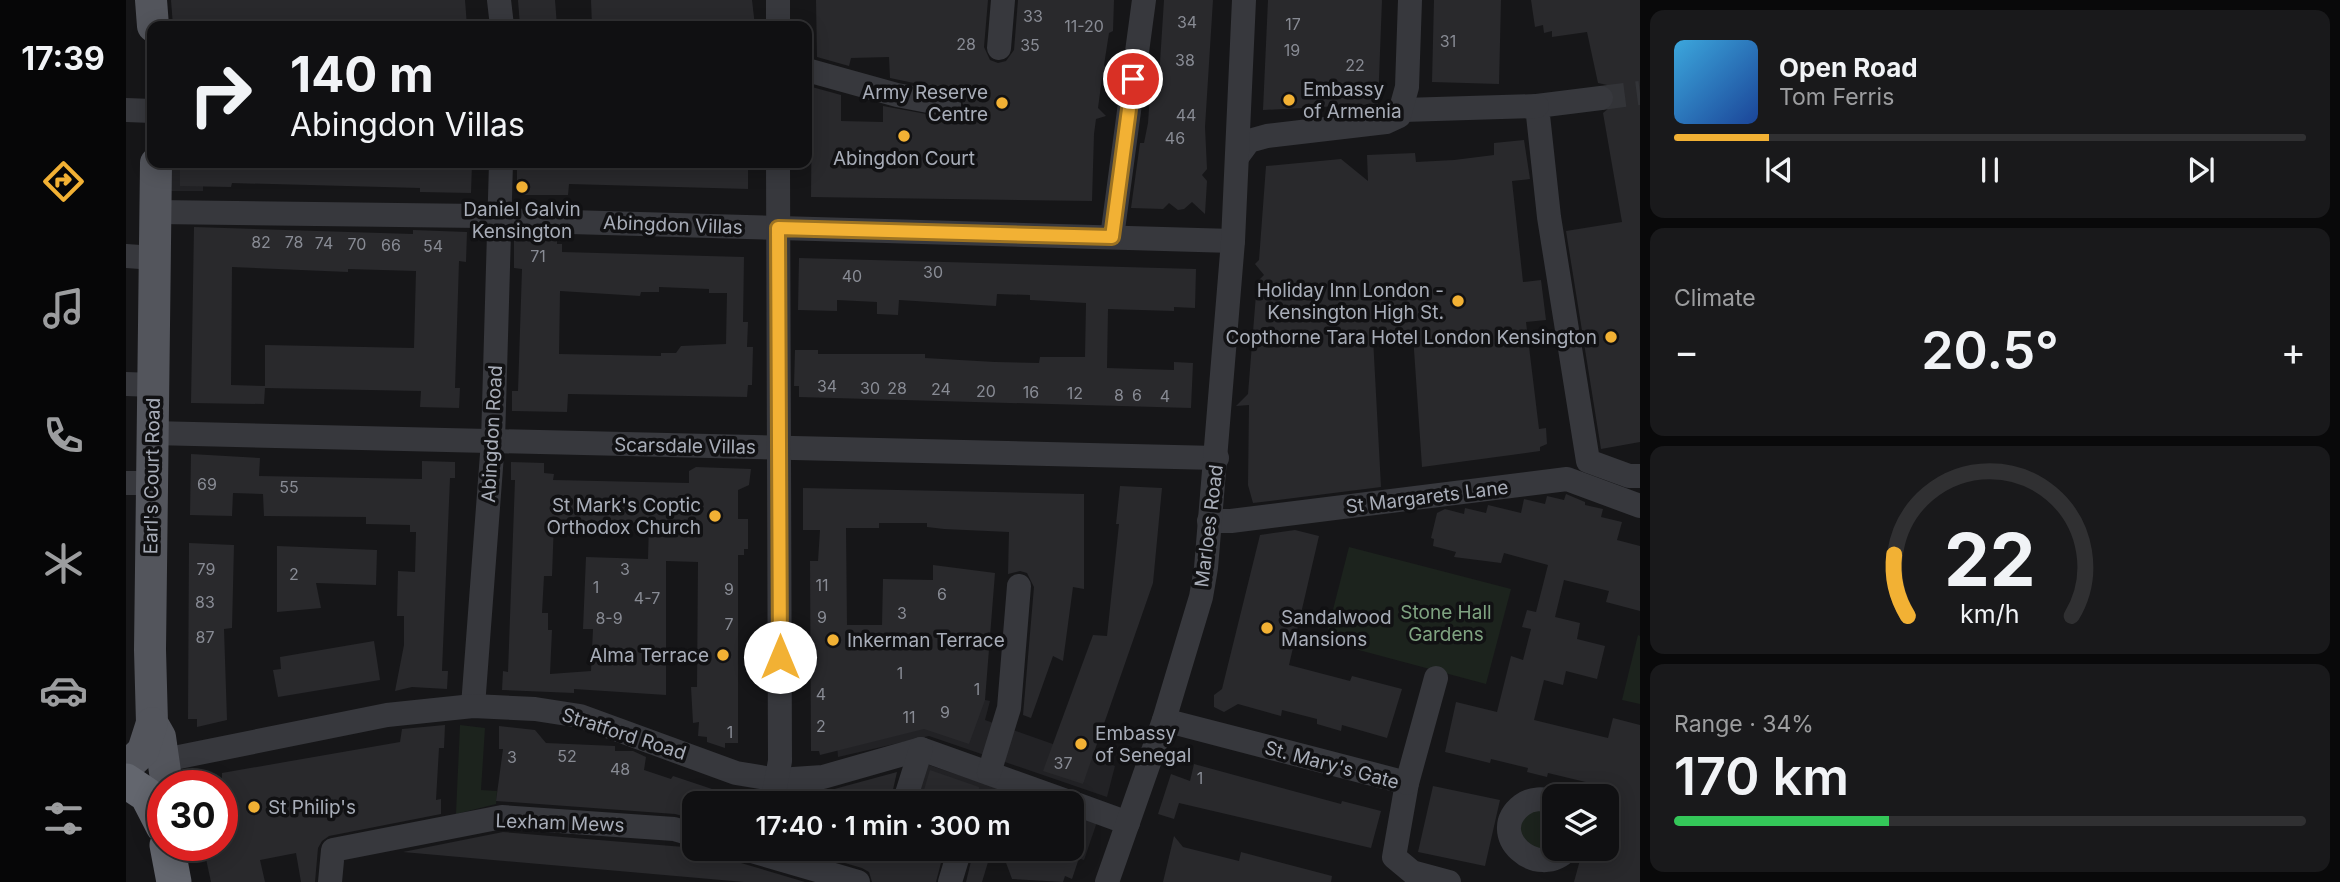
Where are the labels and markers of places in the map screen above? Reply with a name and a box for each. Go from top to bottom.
pin [1103,49,1163,109]
place label: Embassy of Armenia [1303,78,1402,123]
place label: Army Reserve Centre [862,81,988,126]
marker: Embassy of Armenia [1281,92,1297,108]
marker: Army Reserve Centre [994,95,1010,111]
marker: Abingdon Court [896,128,912,144]
place label: Abingdon Court [833,147,975,170]
marker: Daniel Galvin Kensington [514,179,530,195]
place label: Daniel Galvin Kensington [463,198,581,243]
place label: Holiday Inn London - Kensington High St. [1257,279,1444,324]
marker: Holiday Inn London - Kensington High St. [1450,293,1466,309]
place label: Copthorne Tara Hotel London Kensington [1225,326,1597,349]
marker: Copthorne Tara Hotel London Kensington [1603,329,1619,345]
place label: St Mark's Coptic Orthodox Church [547,494,701,539]
marker: St Mark's Coptic Orthodox Church [707,508,723,524]
place label: Sandalwood Mansions [1281,606,1392,651]
marker: Sandalwood Mansions [1259,620,1275,636]
place label: Inkerman Terrace [847,629,1005,652]
marker: Inkerman Terrace [825,632,841,648]
place label: Alma Terrace [590,644,709,667]
marker: Alma Terrace [715,647,731,663]
place label: Embassy of Senegal [1095,722,1191,767]
marker: Embassy of Senegal [1073,736,1089,752]
place label: St Philip's [268,796,356,819]
marker: St Philip's [246,799,262,815]

